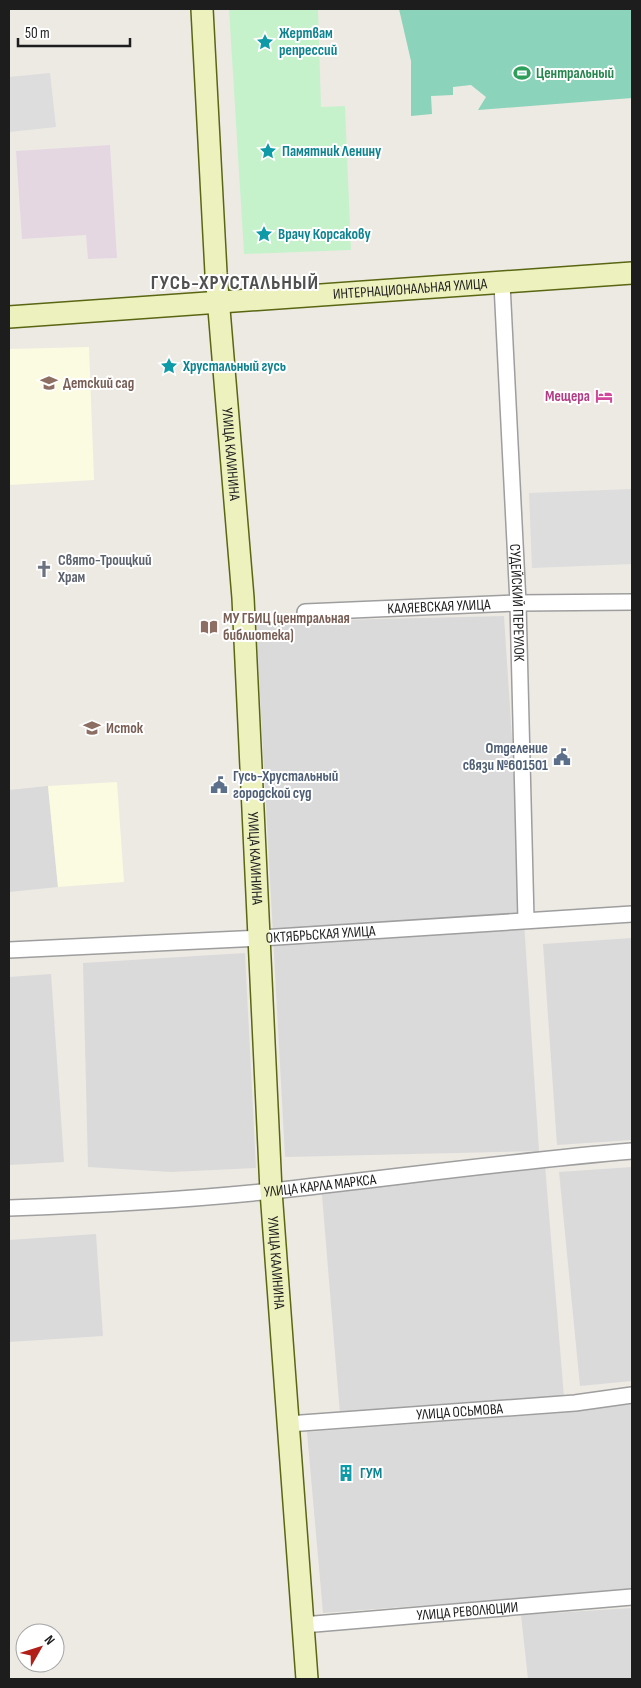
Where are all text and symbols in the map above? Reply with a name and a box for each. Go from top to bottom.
scale bar [18,15,130,47]
text: 50 m [25,24,50,43]
place label: Жертвам репрессий [279,24,337,60]
place icon: Жертвам репрессий [255,32,275,52]
sports icon: Центральный [512,63,532,83]
place label: Центральный [536,64,614,83]
place icon: Памятник Ленину [258,141,278,161]
place label: Памятник Ленину [282,142,382,161]
place icon: Врачу Корсакову [254,224,274,244]
place label: Врачу Корсакову [278,225,371,244]
district label: ГУСЬ-ХРУСТАЛЬНЫЙ [151,271,319,295]
street label: ИНТЕРНАЦИОНАЛЬНАЯ УЛИЦА [332,274,488,304]
place icon: Хрустальный гусь [159,356,179,376]
place label: Хрустальный гусь [182,357,286,376]
school or university icon: Детский сад [39,373,59,393]
place label: Детский сад [63,374,134,393]
hotel icon: Мещера [594,386,614,406]
place label: Мещера [545,387,590,406]
street label: УЛИЦА КАЛИНИНА [217,407,244,502]
street label: СУДЕЙСКИЙ ПЕРЕУЛОК [505,543,528,662]
place label: Свято-Троицкий Храм [57,551,152,587]
church icon: Свято-Троицкий Храм [34,559,54,579]
street label: КАЛЯЕВСКАЯ УЛИЦА [387,595,491,619]
place label: МУ ГБИЦ (центральная библиотека) [223,609,350,645]
library icon: МУ ГБИЦ (центральная библиотека) [199,617,219,637]
school or university icon: Исток [82,718,102,738]
place label: Исток [106,719,144,738]
place label: Отделение связи №601501 [463,739,548,775]
public building icon: Отделение связи №601501 [552,747,572,767]
place label: Гусь-Хрустальный городской суд [233,767,338,803]
public building icon: Гусь-Хрустальный городской суд [209,775,229,795]
street label: УЛИЦА КАЛИНИНА [243,811,266,906]
street label: ОКТЯБРЬСКАЯ УЛИЦА [265,922,377,948]
street label: УЛИЦА КАРЛА МАРКСА [263,1170,378,1202]
street label: УЛИЦА КАЛИНИНА [263,1216,289,1310]
street label: УЛИЦА ОСЬМОВА [416,1399,504,1425]
building icon: ГУМ [336,1463,356,1483]
place label: ГУМ [360,1464,382,1483]
street label: УЛИЦА РЕВОЛЮЦИИ [416,1598,519,1625]
north arrow [15,1623,65,1673]
text: N [41,1632,59,1648]

